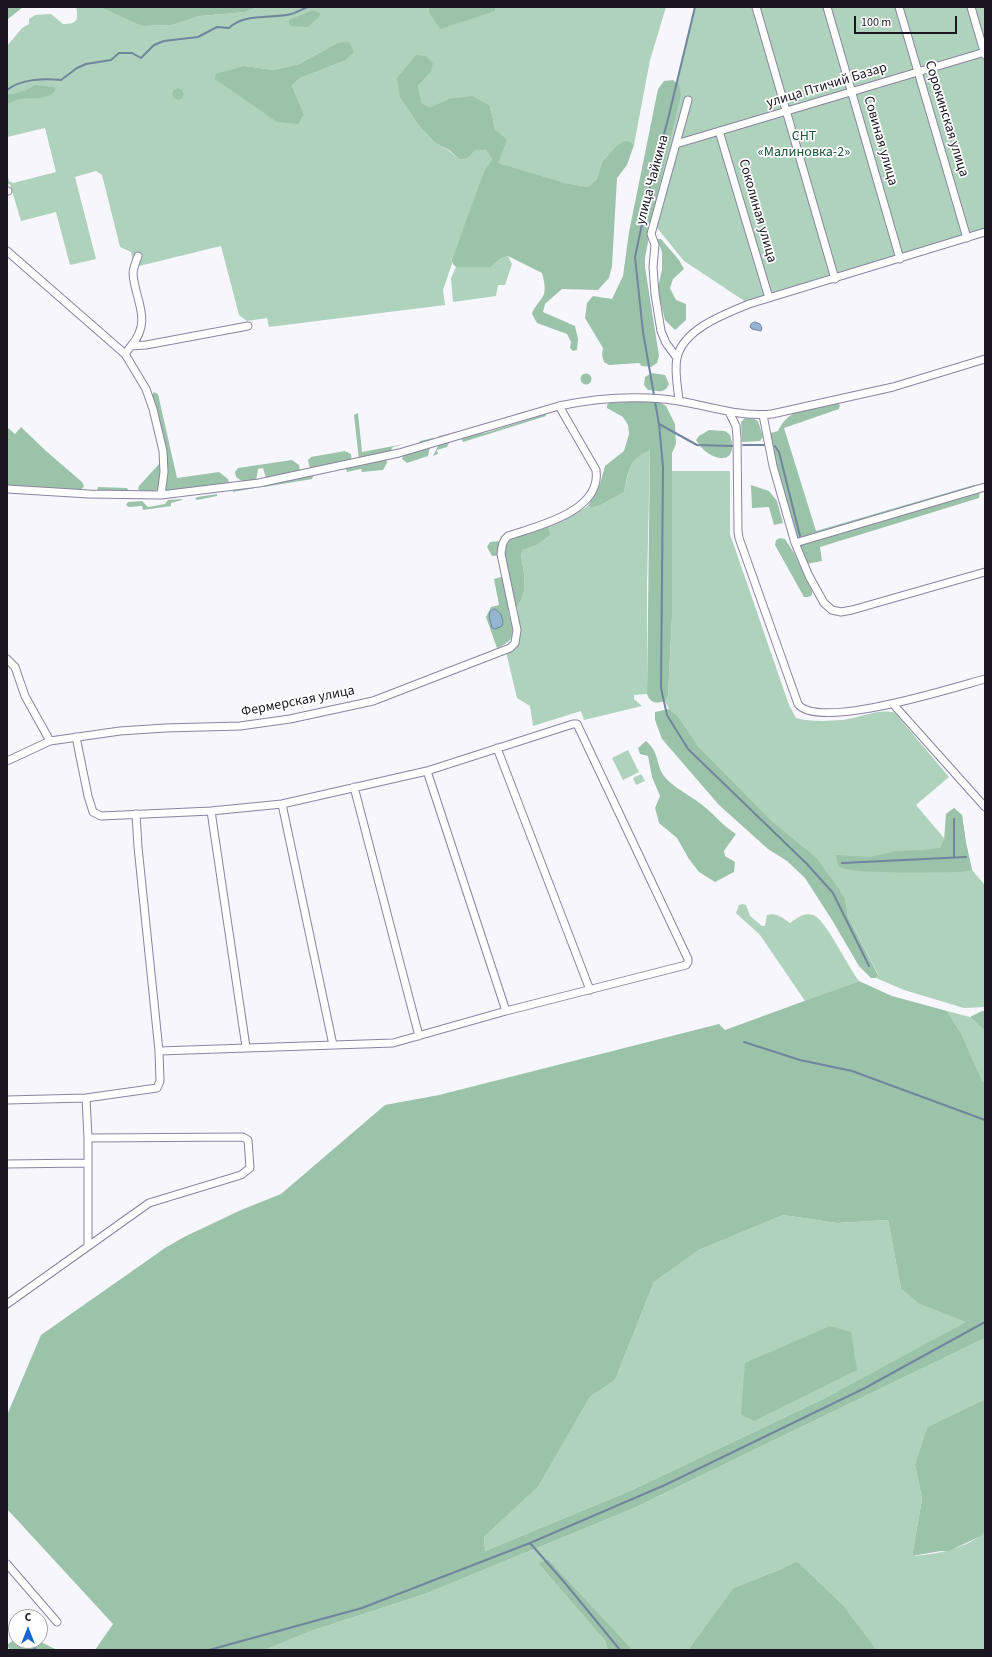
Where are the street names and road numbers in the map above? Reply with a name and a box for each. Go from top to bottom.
street label: Сорокинская улица [920,59,972,179]
street label: улица Птичий Базар [765,60,889,112]
street label: Совиная улица [859,94,901,188]
street label: улица Чайкина [633,133,673,227]
street label: Соколиная улица [734,157,780,265]
street label: Фермерская улица [240,683,356,721]

